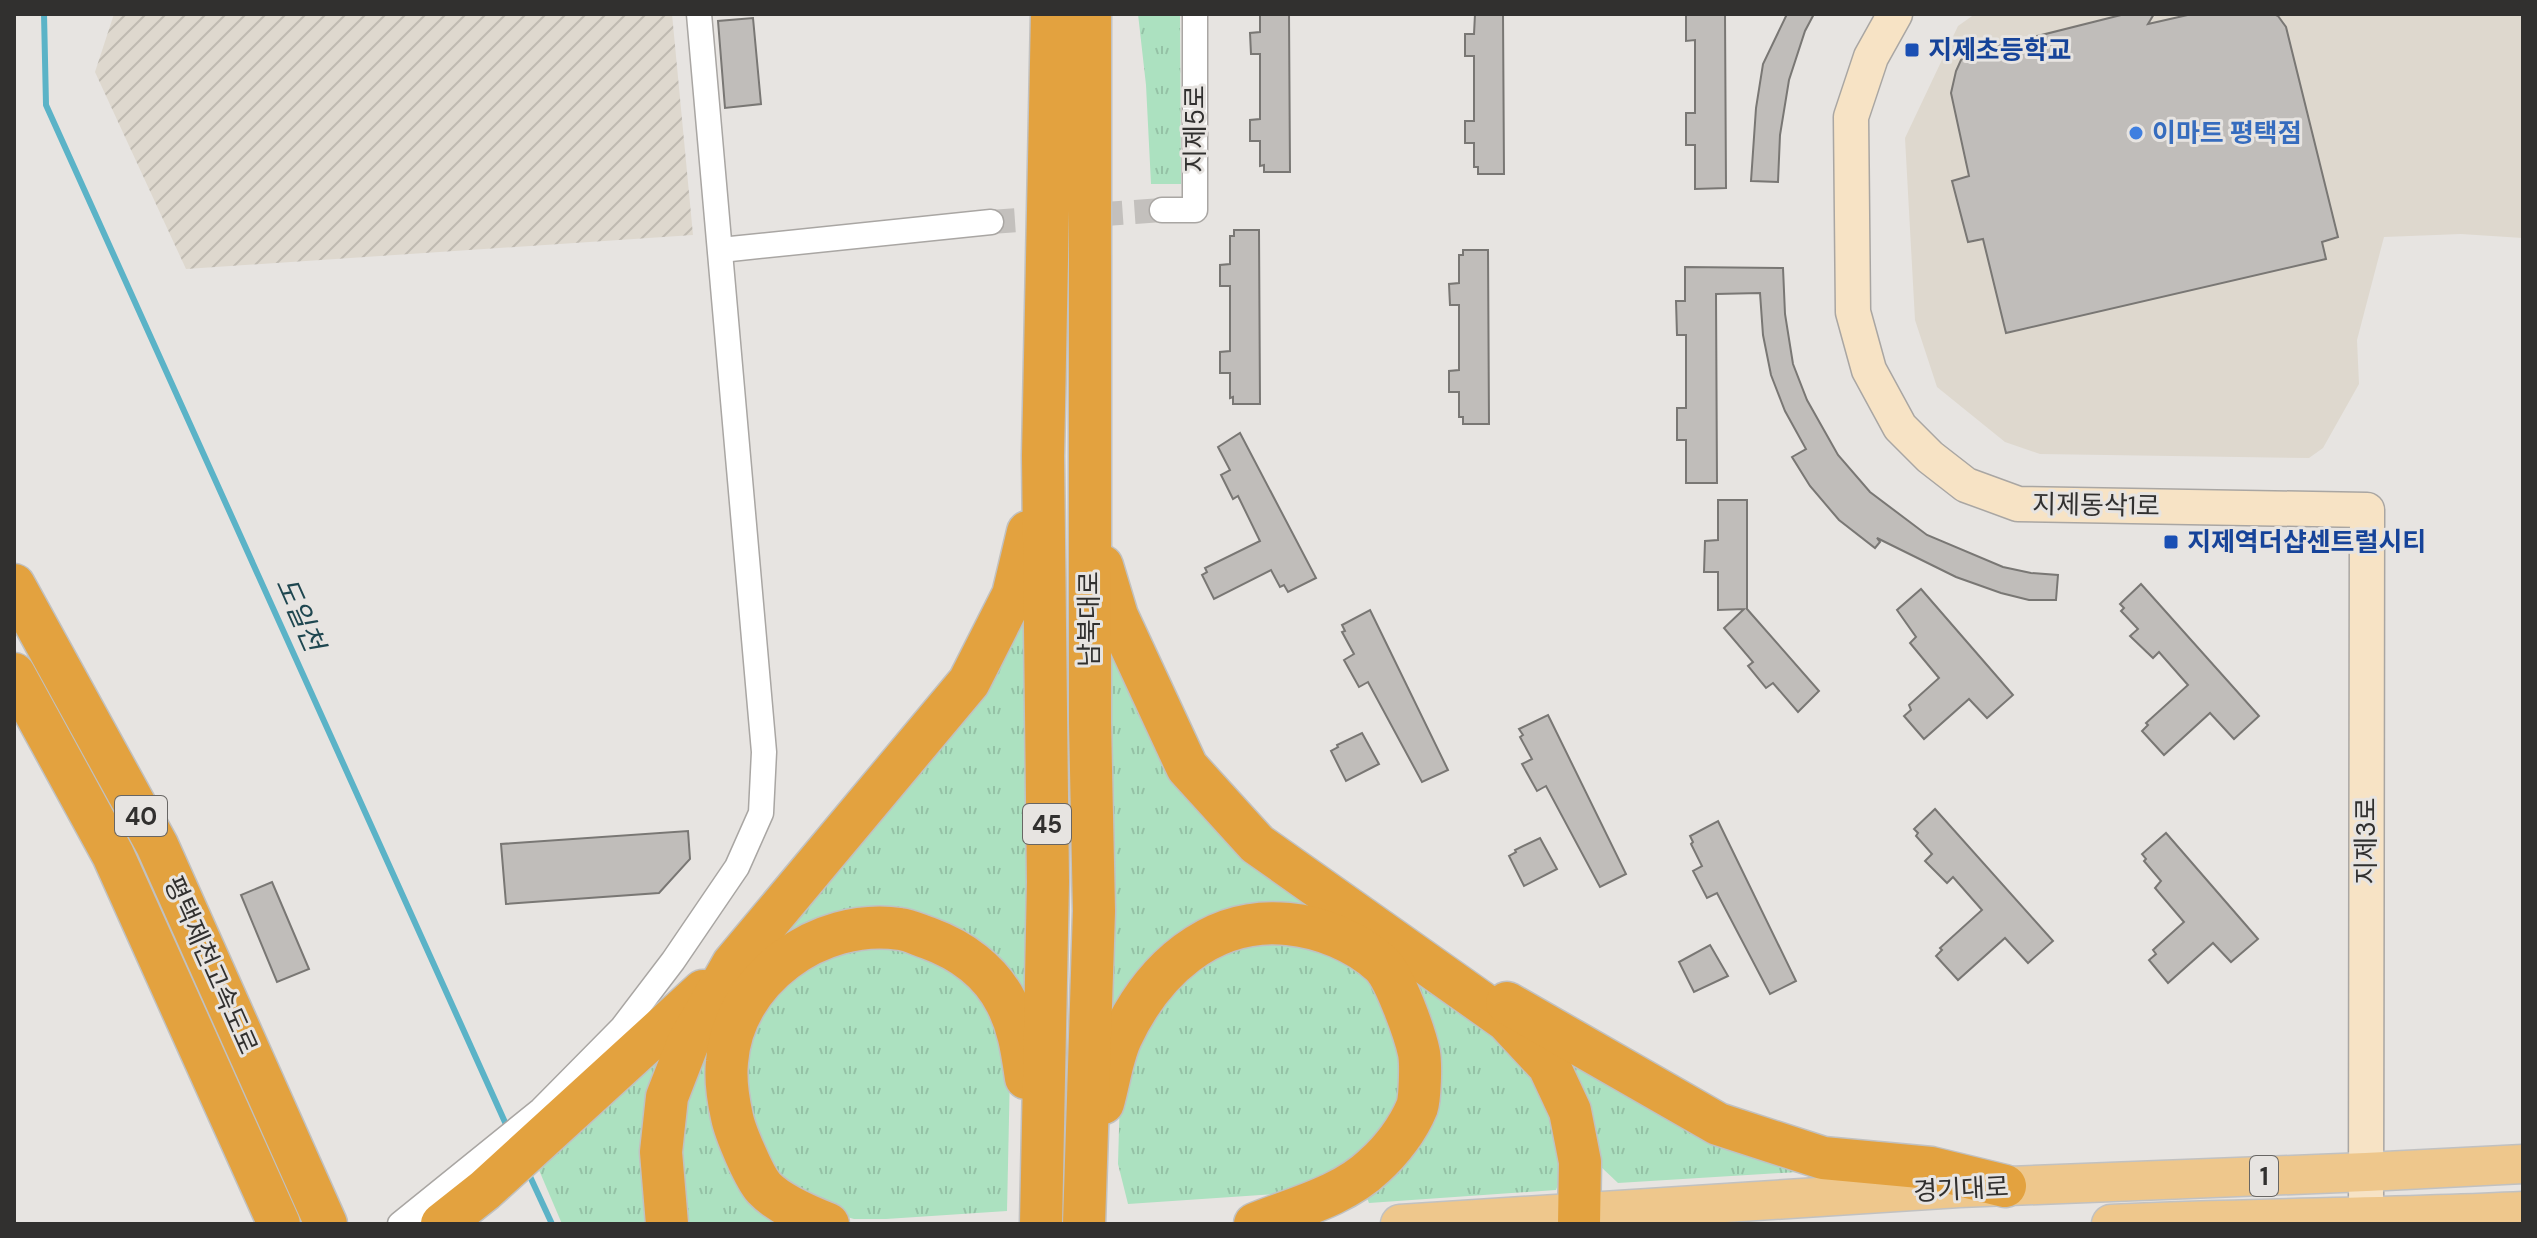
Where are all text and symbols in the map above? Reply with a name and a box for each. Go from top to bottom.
place label: 지제초등학교 [1928,33,2072,67]
marker: 지제초등학교 [1903,41,1921,59]
street label: 지제5로 [1178,85,1212,173]
place label: 이마트 평택점 [2152,116,2302,150]
marker: 이마트 평택점 [2127,124,2145,142]
street label: 지제동삭1로 [2032,487,2160,523]
place label: 지제역더샵센트럴시티 [2187,525,2426,559]
marker: 지제역더샵센트럴시티 [2162,533,2180,551]
water label: 도일천 [267,571,334,660]
street label: 남북대로 [1072,571,1106,667]
road number: 40 [115,796,167,836]
street label: 지제3로 [2349,797,2383,885]
road number: 45 [1023,804,1071,844]
street label: 평택제천고속도로 [157,871,265,1059]
road number: 1 [2250,1156,2278,1196]
street label: 경기대로 [1912,1170,2010,1208]

